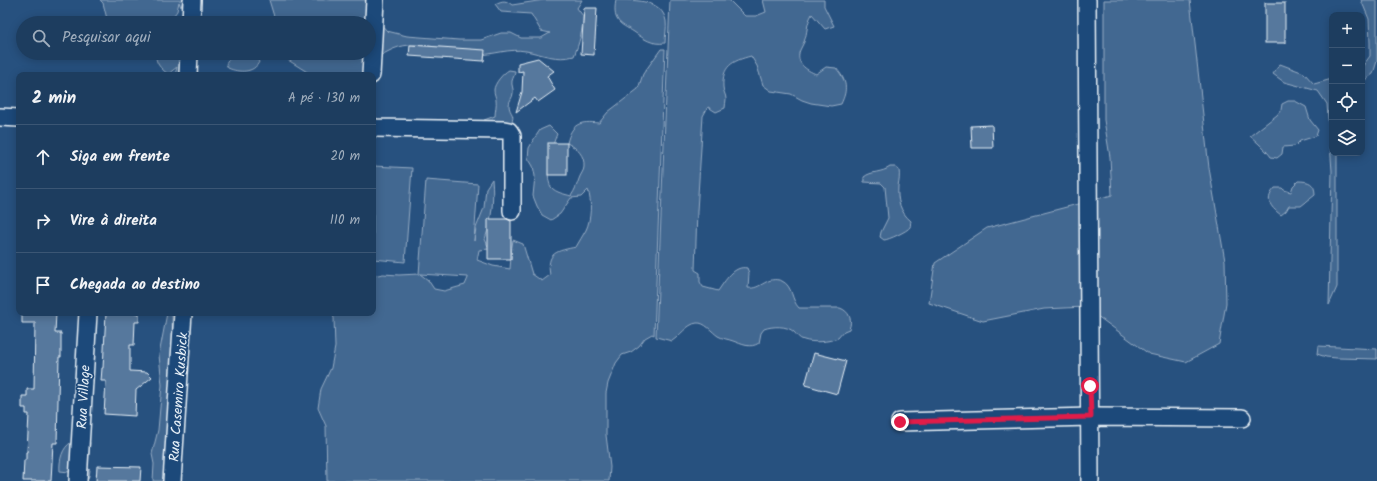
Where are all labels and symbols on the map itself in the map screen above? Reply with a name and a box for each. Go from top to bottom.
street label: Rua Casemiro Kusbick [163,331,195,463]
street label: Rua Village [71,364,97,430]
route start [1081,377,1099,395]
route end [891,413,909,431]

